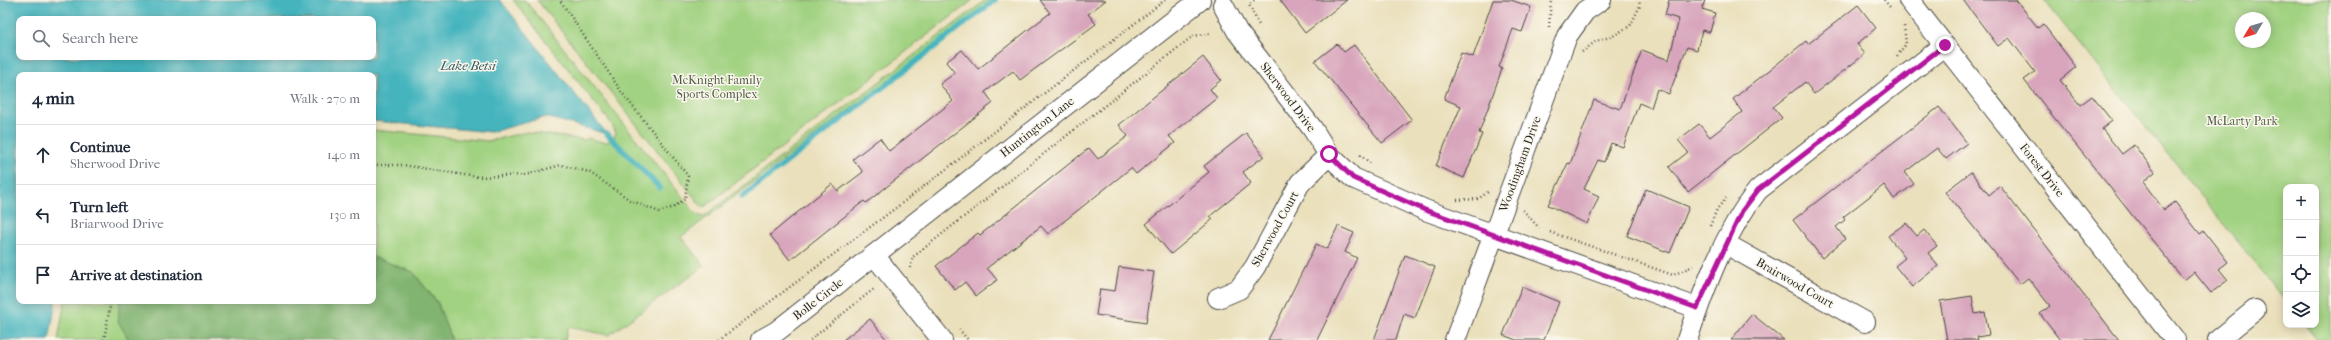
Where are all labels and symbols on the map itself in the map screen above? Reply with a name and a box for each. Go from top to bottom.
north arrow [2235,12,2271,48]
route end [1936,36,1954,54]
water label: Lake Betsi [439,58,497,73]
street label: Sherwood Drive [1257,60,1319,135]
park label: McKnight Family Sports Complex [672,73,763,101]
street label: Huntington Lane [997,94,1077,160]
street label: Woodingham Drive [1496,114,1544,215]
park label: McLarty Park [2206,114,2278,128]
street label: Forest Drive [2017,140,2067,200]
route start [1320,145,1338,163]
street label: Sherwood Court [1248,188,1302,269]
street label: Brairwood Court [1754,255,1837,311]
street label: Bolle Circle [790,275,846,323]

